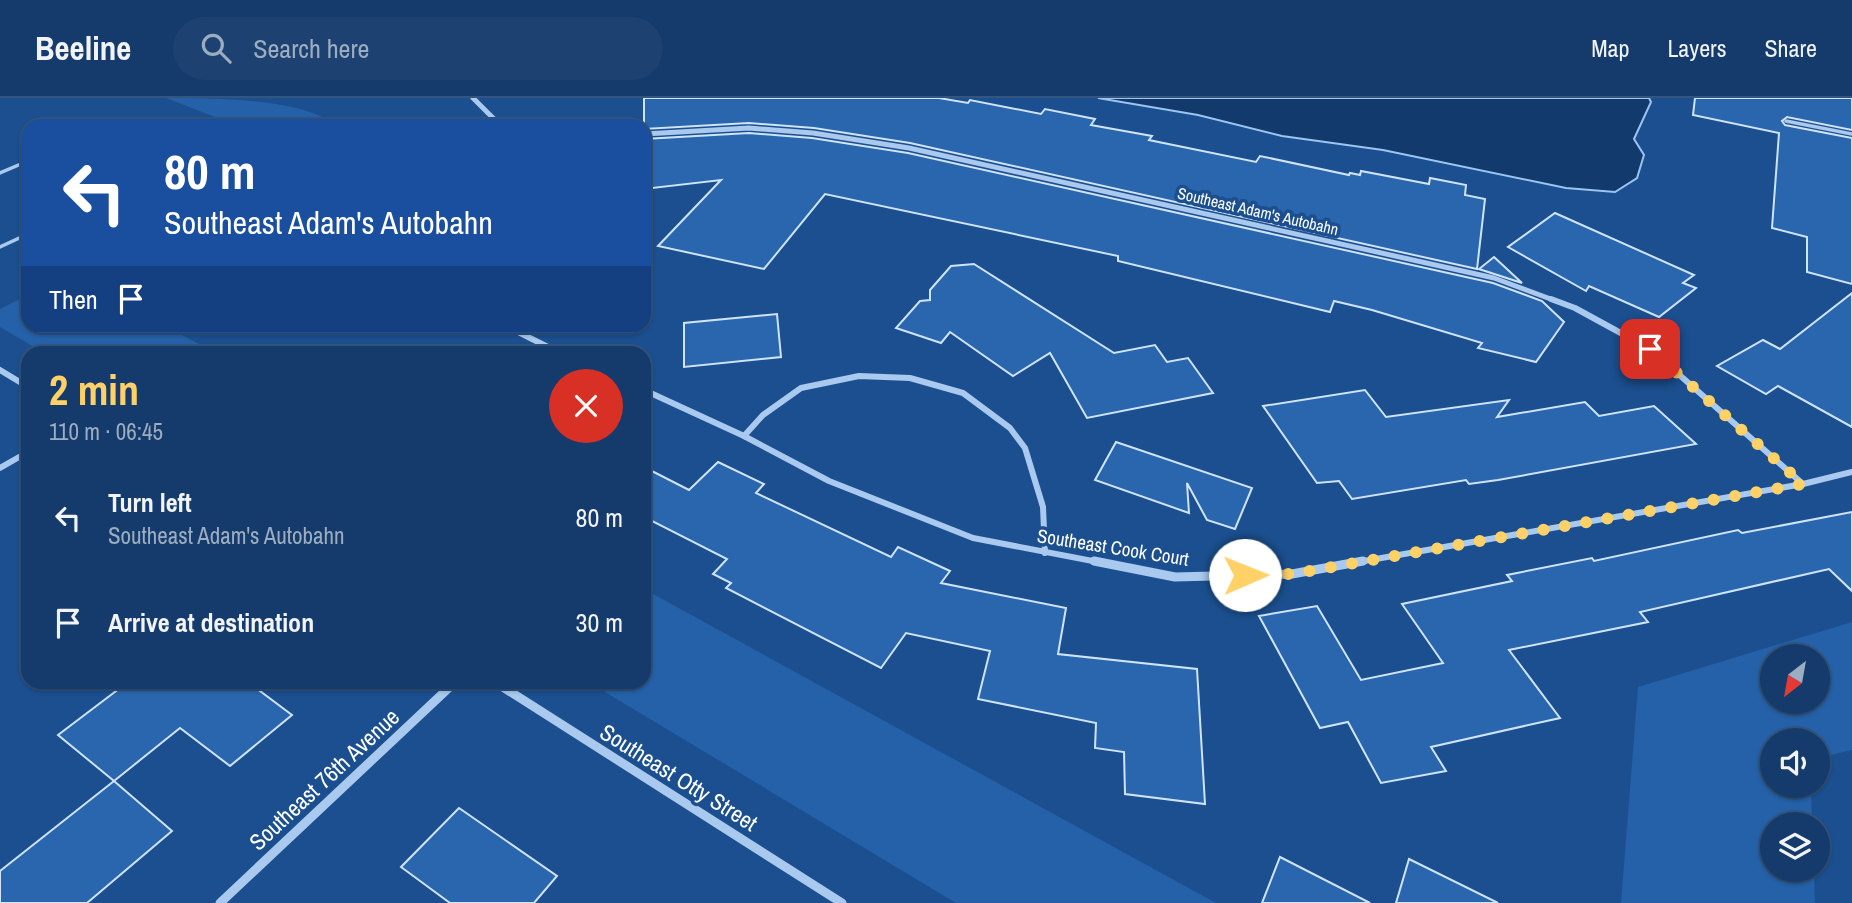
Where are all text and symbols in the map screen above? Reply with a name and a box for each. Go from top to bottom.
search box [173,17,663,80]
text: Beeline [35,26,131,70]
icon: search [197,29,235,67]
text: Search here [253,31,369,66]
text: Map [1591,32,1629,64]
text: Layers [1667,32,1726,64]
text: Share [1764,32,1817,64]
text: 80 m [164,138,256,204]
icon: left [49,147,140,238]
street label: Southeast Adam's Autobahn [1175,182,1341,240]
text: Southeast Adam's Autobahn [164,201,493,244]
icon: arrive [112,280,150,318]
text: Then [49,282,98,317]
pin [1620,319,1680,379]
icon: arrive [1631,330,1669,368]
text: 2 min [49,362,139,418]
button: close [549,369,623,443]
text: 110 m · 06:45 [49,416,163,447]
text: Turn left [108,485,192,520]
icon: left [49,499,87,537]
text: 80 m [576,500,623,535]
text: Southeast Adam's Autobahn [108,520,344,551]
street label: Southeast Cook Court [1035,522,1191,572]
position arrow [1208,538,1282,612]
icon: arrive [49,604,87,642]
text: Arrive at destination [108,605,314,640]
text: 30 m [576,605,623,640]
north arrow [1760,644,1830,714]
map controls [1760,644,1830,882]
street label: Southeast 76th Avenue [242,701,406,857]
street label: Southeast Otty Street [594,716,764,838]
button: sound [1760,728,1830,798]
button: layers [1760,812,1830,882]

